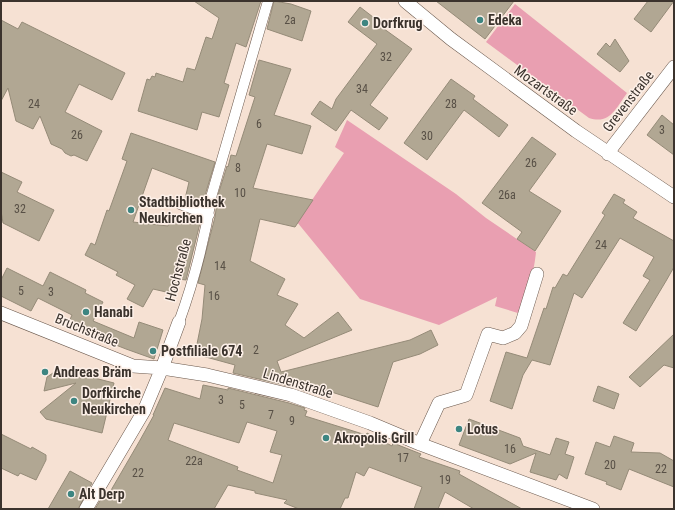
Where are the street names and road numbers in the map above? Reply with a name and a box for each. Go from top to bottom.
street label: Mozartstraße [511,62,581,119]
street label: Grevenstraße [599,67,657,135]
street label: Hochstraße [162,237,194,303]
street label: Bruchstraße [53,310,121,350]
street label: Lindenstraße [261,365,335,401]

